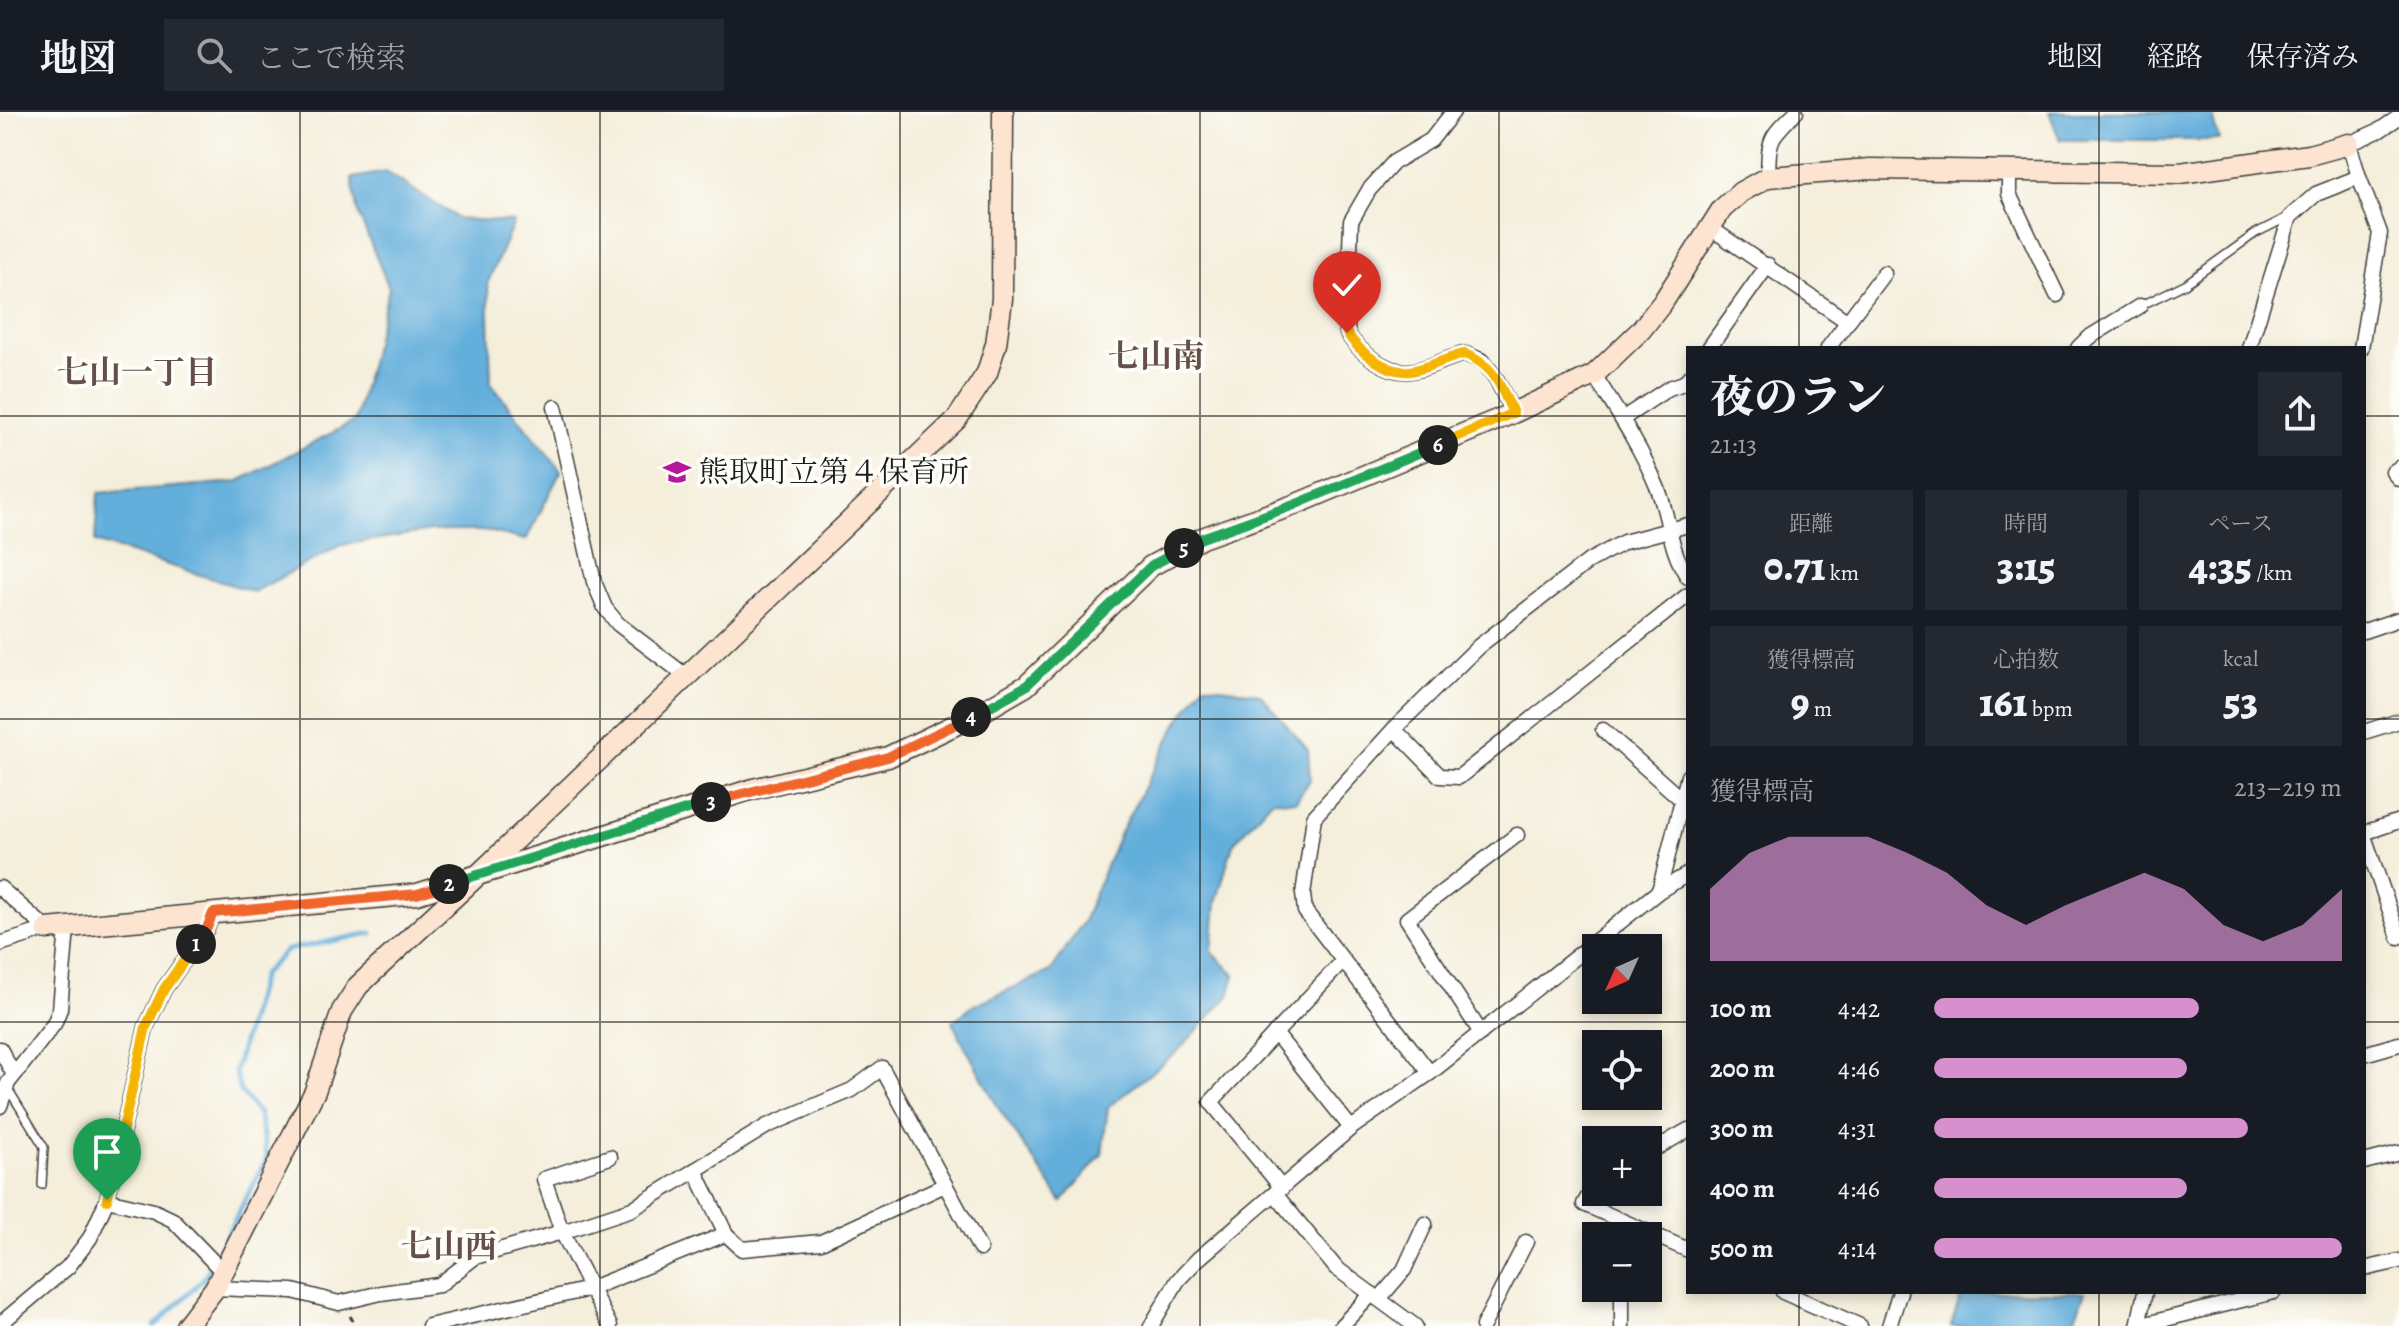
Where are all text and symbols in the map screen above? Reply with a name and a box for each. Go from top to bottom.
search box [164,19,724,91]
text: 地図 [40,32,116,84]
icon: search [192,33,236,77]
text: ここで検索 [256,38,406,78]
text: 地図 [2047,38,2103,76]
text: 経路 [2147,38,2203,76]
text: 保存済み [2247,38,2359,76]
pin [1313,251,1381,333]
icon: check [1325,263,1369,307]
district label: 七山南 [1108,334,1204,378]
district label: 七山一丁目 [57,350,217,394]
text: 夜のラン [1710,367,1886,427]
button: share [2258,372,2342,456]
pin: 6 [1418,425,1458,465]
text: 21:13 [1710,427,1757,462]
text: 6 [1433,430,1443,460]
place label: 熊取町立第４保育所 [699,452,969,492]
school or university icon: 熊取町立第４保育所 [662,457,692,487]
text: 距離 [1789,509,1833,539]
text: 時間 [2004,509,2048,539]
text: ペース [2208,509,2273,539]
pin: 5 [1164,528,1204,568]
text: 5 [1179,533,1189,563]
text: 0.71 [1764,539,1825,594]
text: 3:15 [1997,539,2055,594]
text: 4:35 [2189,539,2252,594]
text: km [1825,558,1859,588]
text: /km [2252,558,2293,588]
text: kcal [2223,644,2258,674]
text: 獲得標高 [1767,645,1855,675]
text: 心拍数 [1993,645,2059,675]
text: 53 [2223,674,2258,729]
text: 9 [1791,675,1809,730]
text: 161 [1979,675,2027,730]
text: m [1809,694,1832,724]
text: bpm [2027,694,2073,724]
pin: 4 [951,697,991,737]
text: 4 [966,702,976,732]
text: 213–219 m [2234,770,2342,805]
text: 獲得標高 [1710,774,1814,809]
pin: 3 [691,782,731,822]
text: 3 [706,787,716,817]
pin: 2 [429,864,469,904]
text: 2 [444,869,454,899]
pin: 1 [176,924,216,964]
text: 1 [192,929,200,959]
north arrow [1582,934,1662,1014]
map controls [1582,934,1662,1302]
text: 100 m [1710,991,1772,1026]
text: 4:42 [1838,991,1880,1026]
button: locate [1582,1030,1662,1110]
text: 200 m [1710,1051,1775,1086]
text: 4:46 [1838,1051,1880,1086]
text: 300 m [1710,1111,1774,1146]
text: 4:31 [1838,1111,1876,1146]
pin [73,1118,141,1200]
button: + [1582,1126,1662,1206]
icon: arrive [85,1130,129,1174]
text: 400 m [1710,1171,1775,1206]
text: 4:46 [1838,1171,1880,1206]
button: − [1582,1222,1662,1302]
district label: 七山西 [401,1224,497,1268]
text: 500 m [1710,1231,1774,1266]
text: 4:14 [1838,1231,1877,1266]

